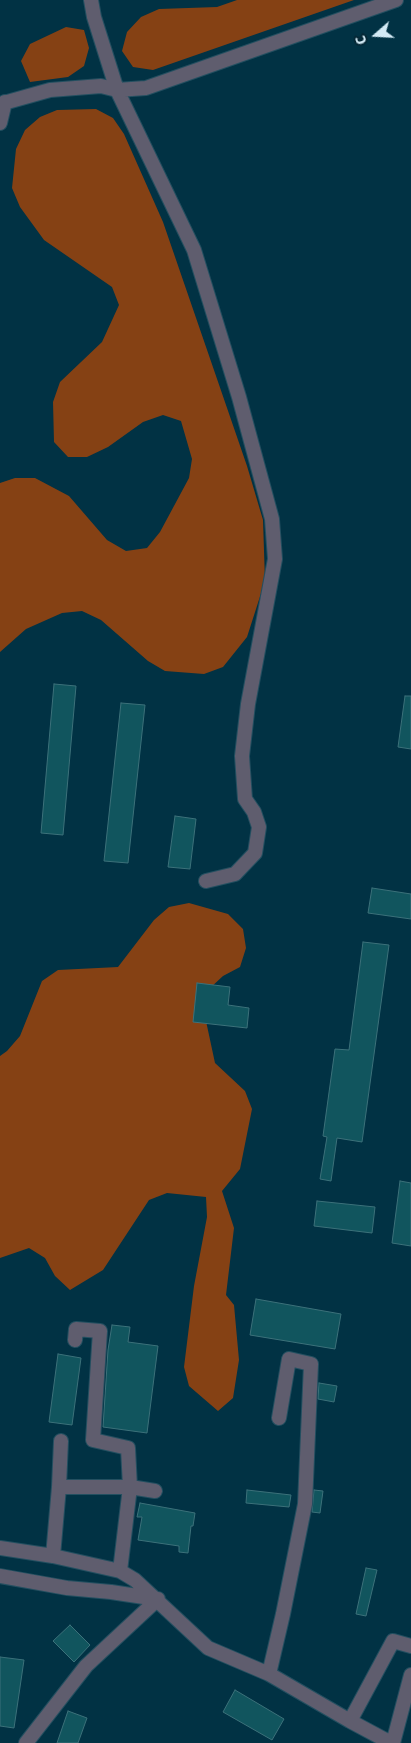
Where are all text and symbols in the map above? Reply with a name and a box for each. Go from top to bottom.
north arrow [351,10,401,60]
text: С [352,33,371,47]

